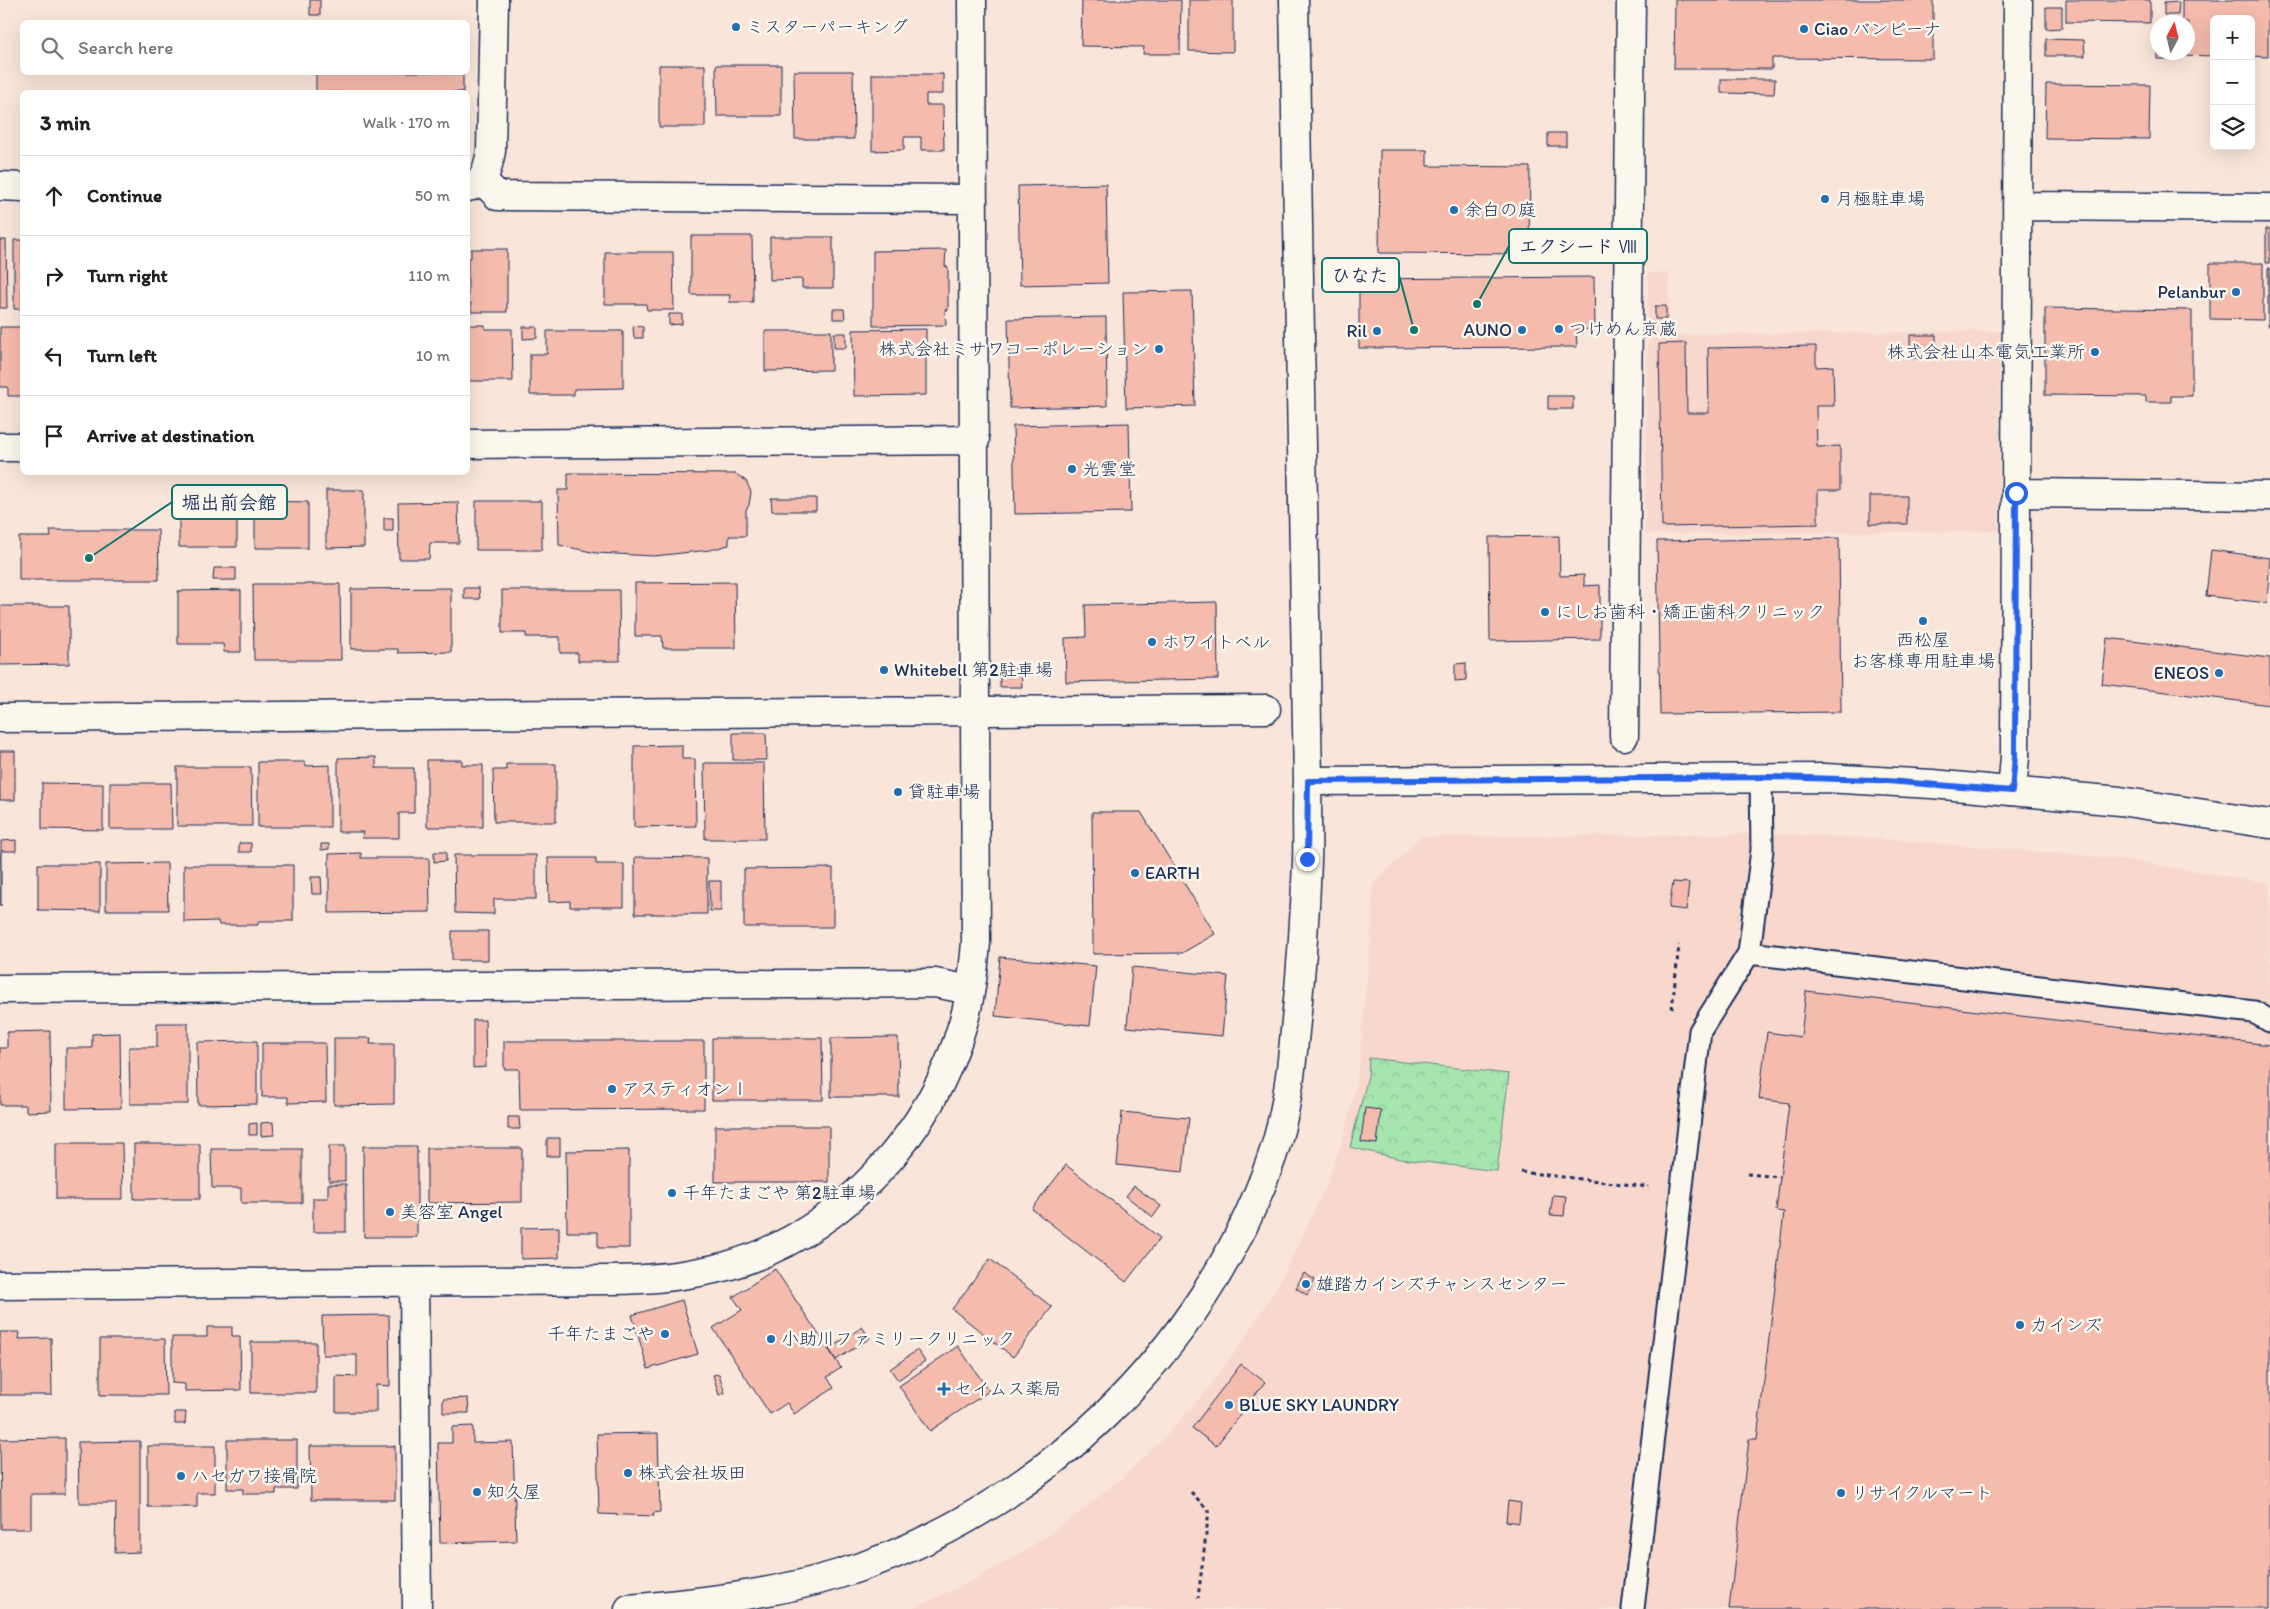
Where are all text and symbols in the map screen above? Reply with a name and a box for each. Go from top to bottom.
north arrow [2150,15,2195,60]
map controls [2210,15,2255,150]
button: + [2210,15,2255,60]
place label: ミスターパーキング [746,16,908,38]
place label: Ciao バンビーナ [1814,18,1941,40]
search box [20,20,470,75]
marker: ミスターパーキング [730,21,742,33]
marker: Ciao バンビーナ [1798,23,1810,35]
icon: search [38,34,66,62]
text: Search here [78,36,173,59]
button: − [2210,60,2255,105]
button: layers [2210,105,2255,150]
text: 3 min [40,110,90,135]
text: Walk · 170 m [363,113,450,132]
icon: ahead [40,182,68,210]
text: Continue [87,184,162,207]
text: 50 m [415,186,450,205]
place label: 月極駐車場 [1835,188,1925,210]
marker: 月極駐車場 [1819,193,1831,205]
place label: 余白の庭 [1464,199,1536,221]
marker: 余白の庭 [1448,204,1460,216]
callout: エクシード Ⅷ [1509,229,1647,263]
text: エクシード Ⅷ [1519,235,1637,258]
callout: ひなた [1322,258,1399,292]
icon: right [40,262,68,290]
text: Turn right [87,264,168,287]
text: ひなた [1331,264,1389,287]
text: 110 m [408,266,450,285]
place label: Pelanbur [2158,281,2227,303]
marker: Pelanbur [2230,286,2242,298]
place label: つけめん京蔵 [1569,318,1677,340]
place label: AUNO [1463,319,1512,341]
place label: Ril [1346,320,1367,342]
marker: つけめん京蔵 [1553,323,1565,335]
marker: AUNO [1516,324,1528,336]
marker: Ril [1371,325,1383,337]
place label: 株式会社ミサワコーポレーション [879,338,1149,360]
place label: 株式会社山本電気工業所 [1887,341,2085,363]
icon: left [40,342,68,370]
marker: 株式会社ミサワコーポレーション [1153,343,1165,355]
text: Turn left [87,344,157,367]
text: 10 m [416,346,450,365]
marker: 株式会社山本電気工業所 [2089,346,2101,358]
icon: arrive [40,422,68,450]
text: Arrive at destination [87,424,254,447]
place label: 光雲堂 [1082,458,1136,480]
marker: 光雲堂 [1066,463,1078,475]
route start [2005,482,2028,505]
callout: 堀出前会館 [172,485,287,519]
text: 堀出前会館 [181,491,277,514]
place label: にしお歯科・矯正歯科クリニック [1555,601,1825,623]
marker: にしお歯科・矯正歯科クリニック [1539,606,1551,618]
marker: 西松屋 お客様専用駐車場 [1917,615,1929,627]
place label: 西松屋 お客様専用駐車場 [1851,629,1995,672]
place label: ホワイトベル [1162,631,1270,653]
marker: ホワイトベル [1146,636,1158,648]
place label: Whitebell 第2駐車場 [894,659,1053,681]
place label: ENEOS [2154,662,2209,684]
marker: Whitebell 第2駐車場 [878,664,890,676]
marker: ENEOS [2213,667,2225,679]
place label: 貸駐車場 [908,781,980,803]
marker: 貸駐車場 [892,786,904,798]
route end [1296,848,1319,871]
place label: EARTH [1145,862,1200,884]
marker: EARTH [1129,867,1141,879]
place label: アスティオンⅠ [622,1078,749,1100]
marker: アスティオンⅠ [606,1083,618,1095]
place label: 千年たまごや 第2駐車場 [682,1182,876,1204]
marker: 千年たまごや 第2駐車場 [666,1187,678,1199]
place label: 美容室 Angel [400,1201,503,1223]
marker: 美容室 Angel [384,1206,396,1218]
place label: 雄踏カインズチャンスセンター [1316,1273,1567,1295]
marker: 雄踏カインズチャンスセンター [1300,1278,1312,1290]
place label: カインズ [2030,1314,2102,1336]
marker: カインズ [2014,1319,2026,1331]
place label: 千年たまごや [547,1323,655,1345]
marker: 千年たまごや [659,1328,671,1340]
place label: 小助川ファミリークリニック [781,1328,1015,1350]
marker: 小助川ファミリークリニック [765,1333,777,1345]
place label: セイムス薬局 [954,1378,1061,1400]
marker: セイムス薬局 [938,1383,950,1395]
place label: BLUE SKY LAUNDRY [1239,1394,1400,1416]
marker: BLUE SKY LAUNDRY [1223,1399,1235,1411]
place label: 株式会社坂田 [638,1462,746,1484]
place label: ハセガワ接骨院 [191,1465,317,1487]
marker: 株式会社坂田 [622,1467,634,1479]
marker: ハセガワ接骨院 [175,1470,187,1482]
place label: 知久屋 [487,1481,541,1503]
place label: リサイクルマート [1851,1482,1992,1504]
marker: 知久屋 [471,1486,483,1498]
marker: リサイクルマート [1835,1487,1847,1499]

